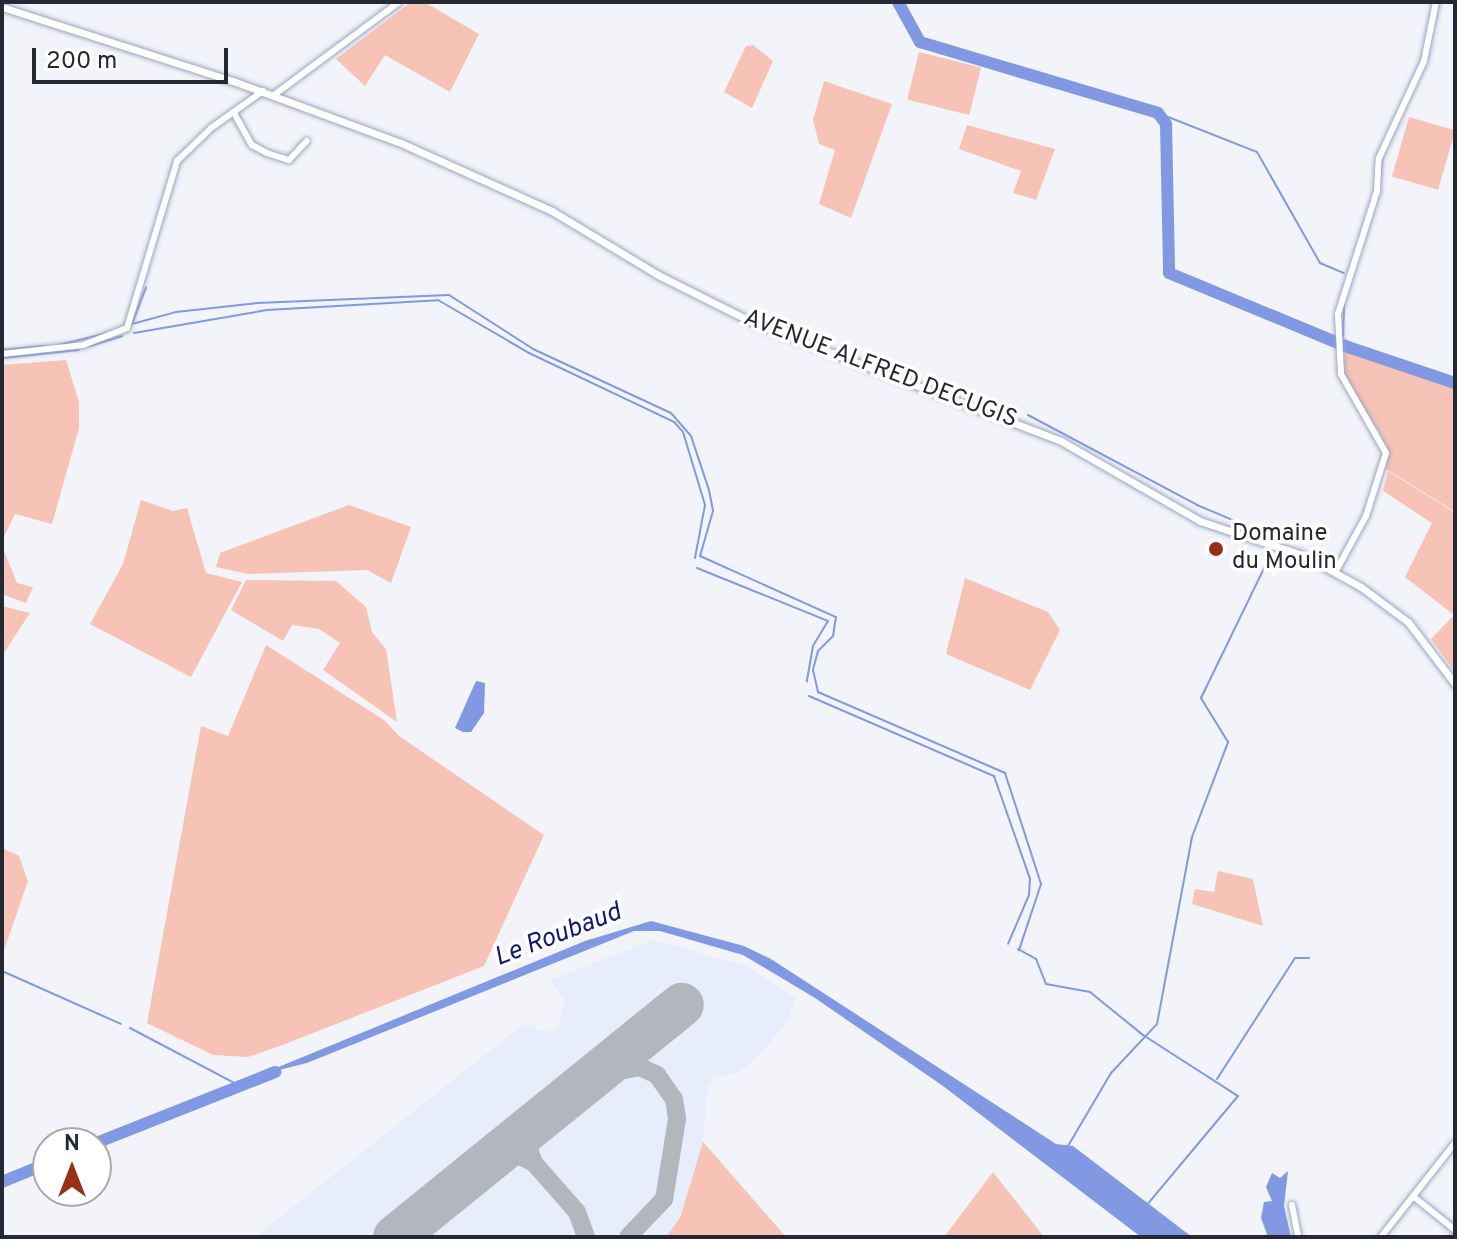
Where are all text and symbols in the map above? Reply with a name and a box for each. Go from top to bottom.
scale bar [36,32,232,82]
text: 200 m [46,47,117,77]
street label: AVENUE ALFRED DECUGIS [739,304,1021,436]
place label: Domaine du Moulin [1232,521,1337,577]
marker: Domaine du Moulin [1207,540,1225,558]
water label: Le Roubaud [490,898,626,974]
north arrow [32,1127,112,1207]
text: N [64,1131,80,1158]

